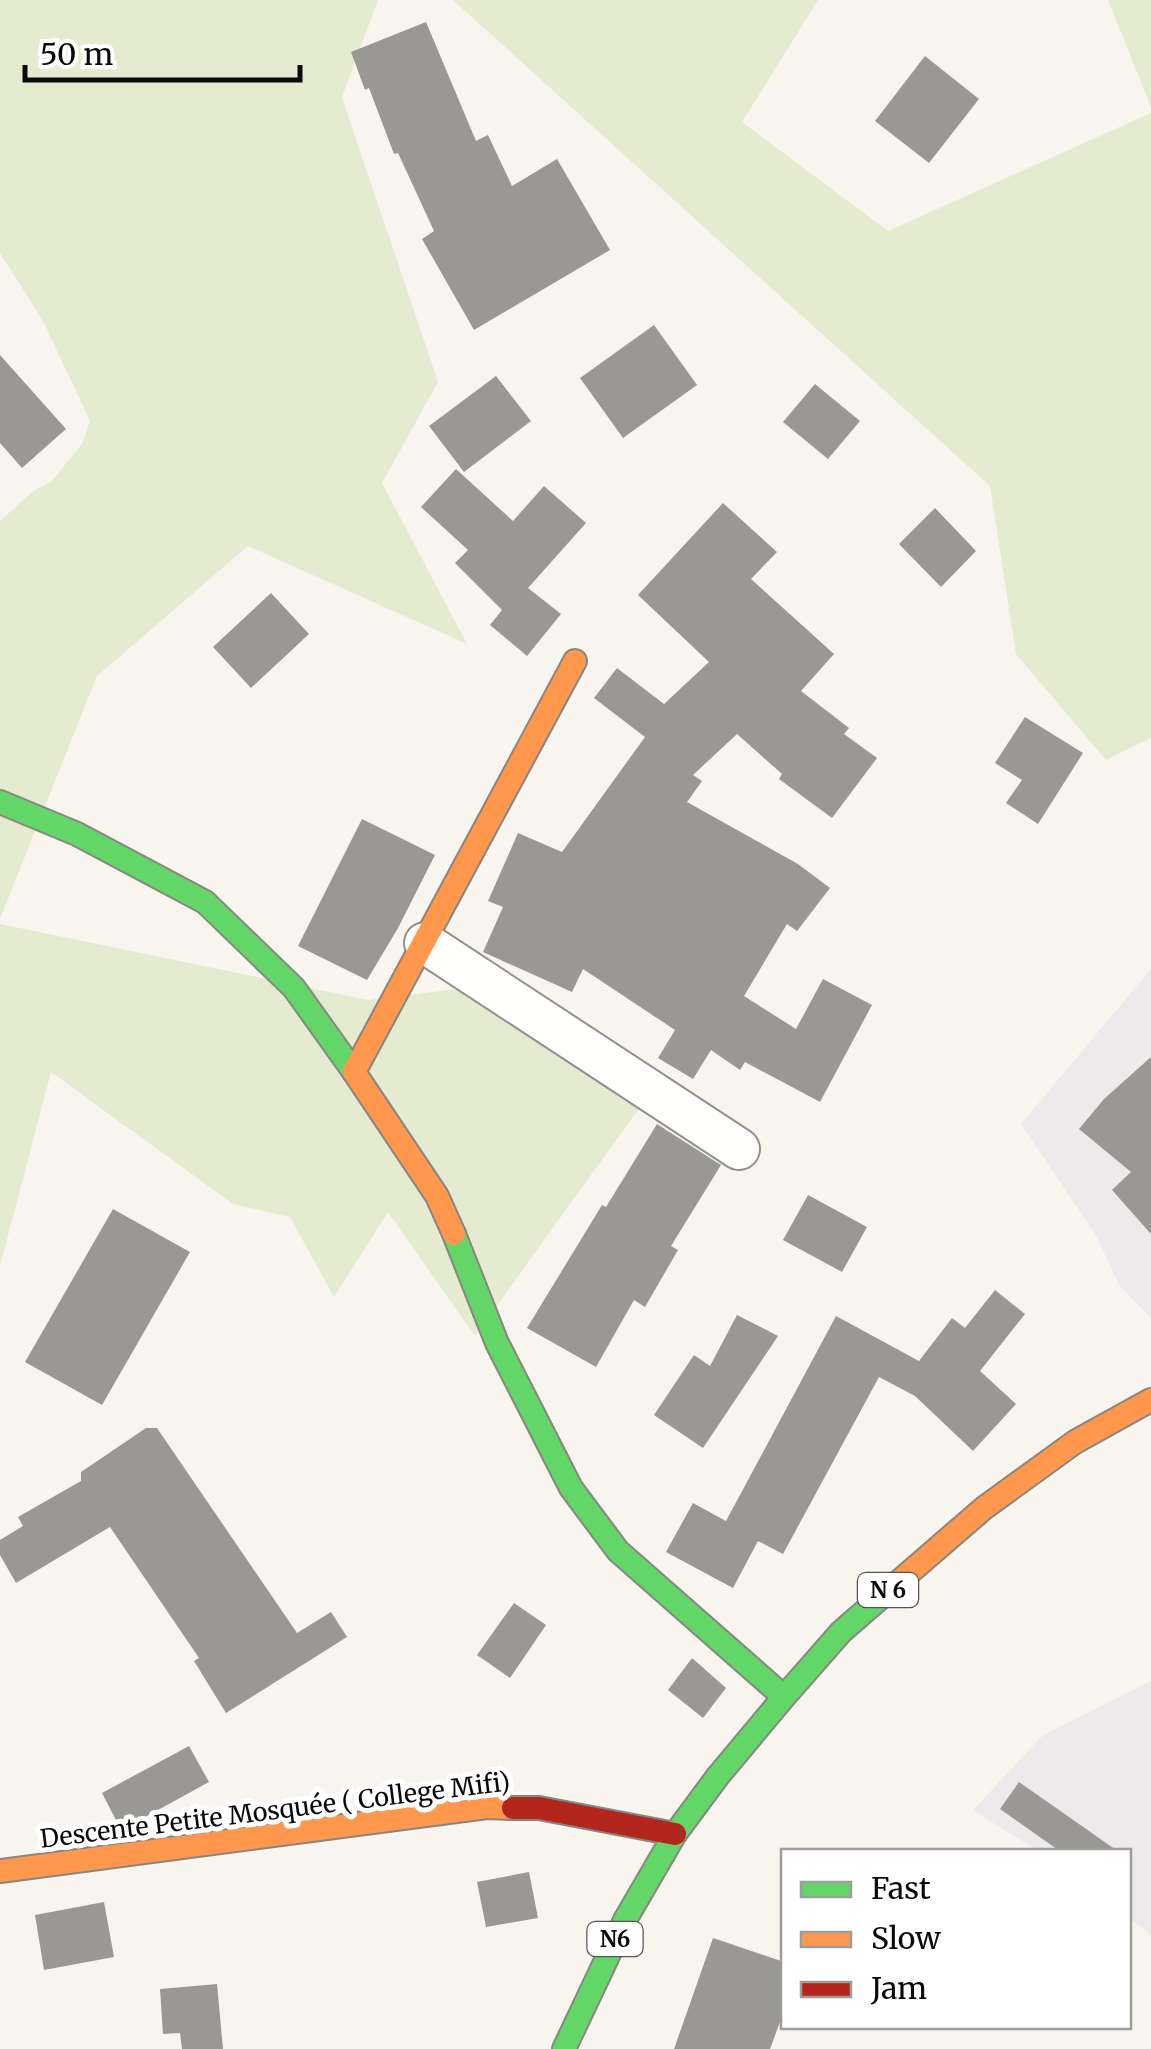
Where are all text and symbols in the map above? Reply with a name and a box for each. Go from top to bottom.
scale bar [25,20,300,82]
text: 50 m [40,35,113,73]
road number: N 6 [858,1573,918,1607]
street label: Descente Petite Mosquée ( College Mifi) [38,1765,512,1855]
legend [781,1849,1131,2029]
text: Fast [871,1869,931,1907]
text: Slow [871,1919,941,1957]
road number: N6 [588,1922,642,1956]
text: Jam [870,1969,927,2007]

